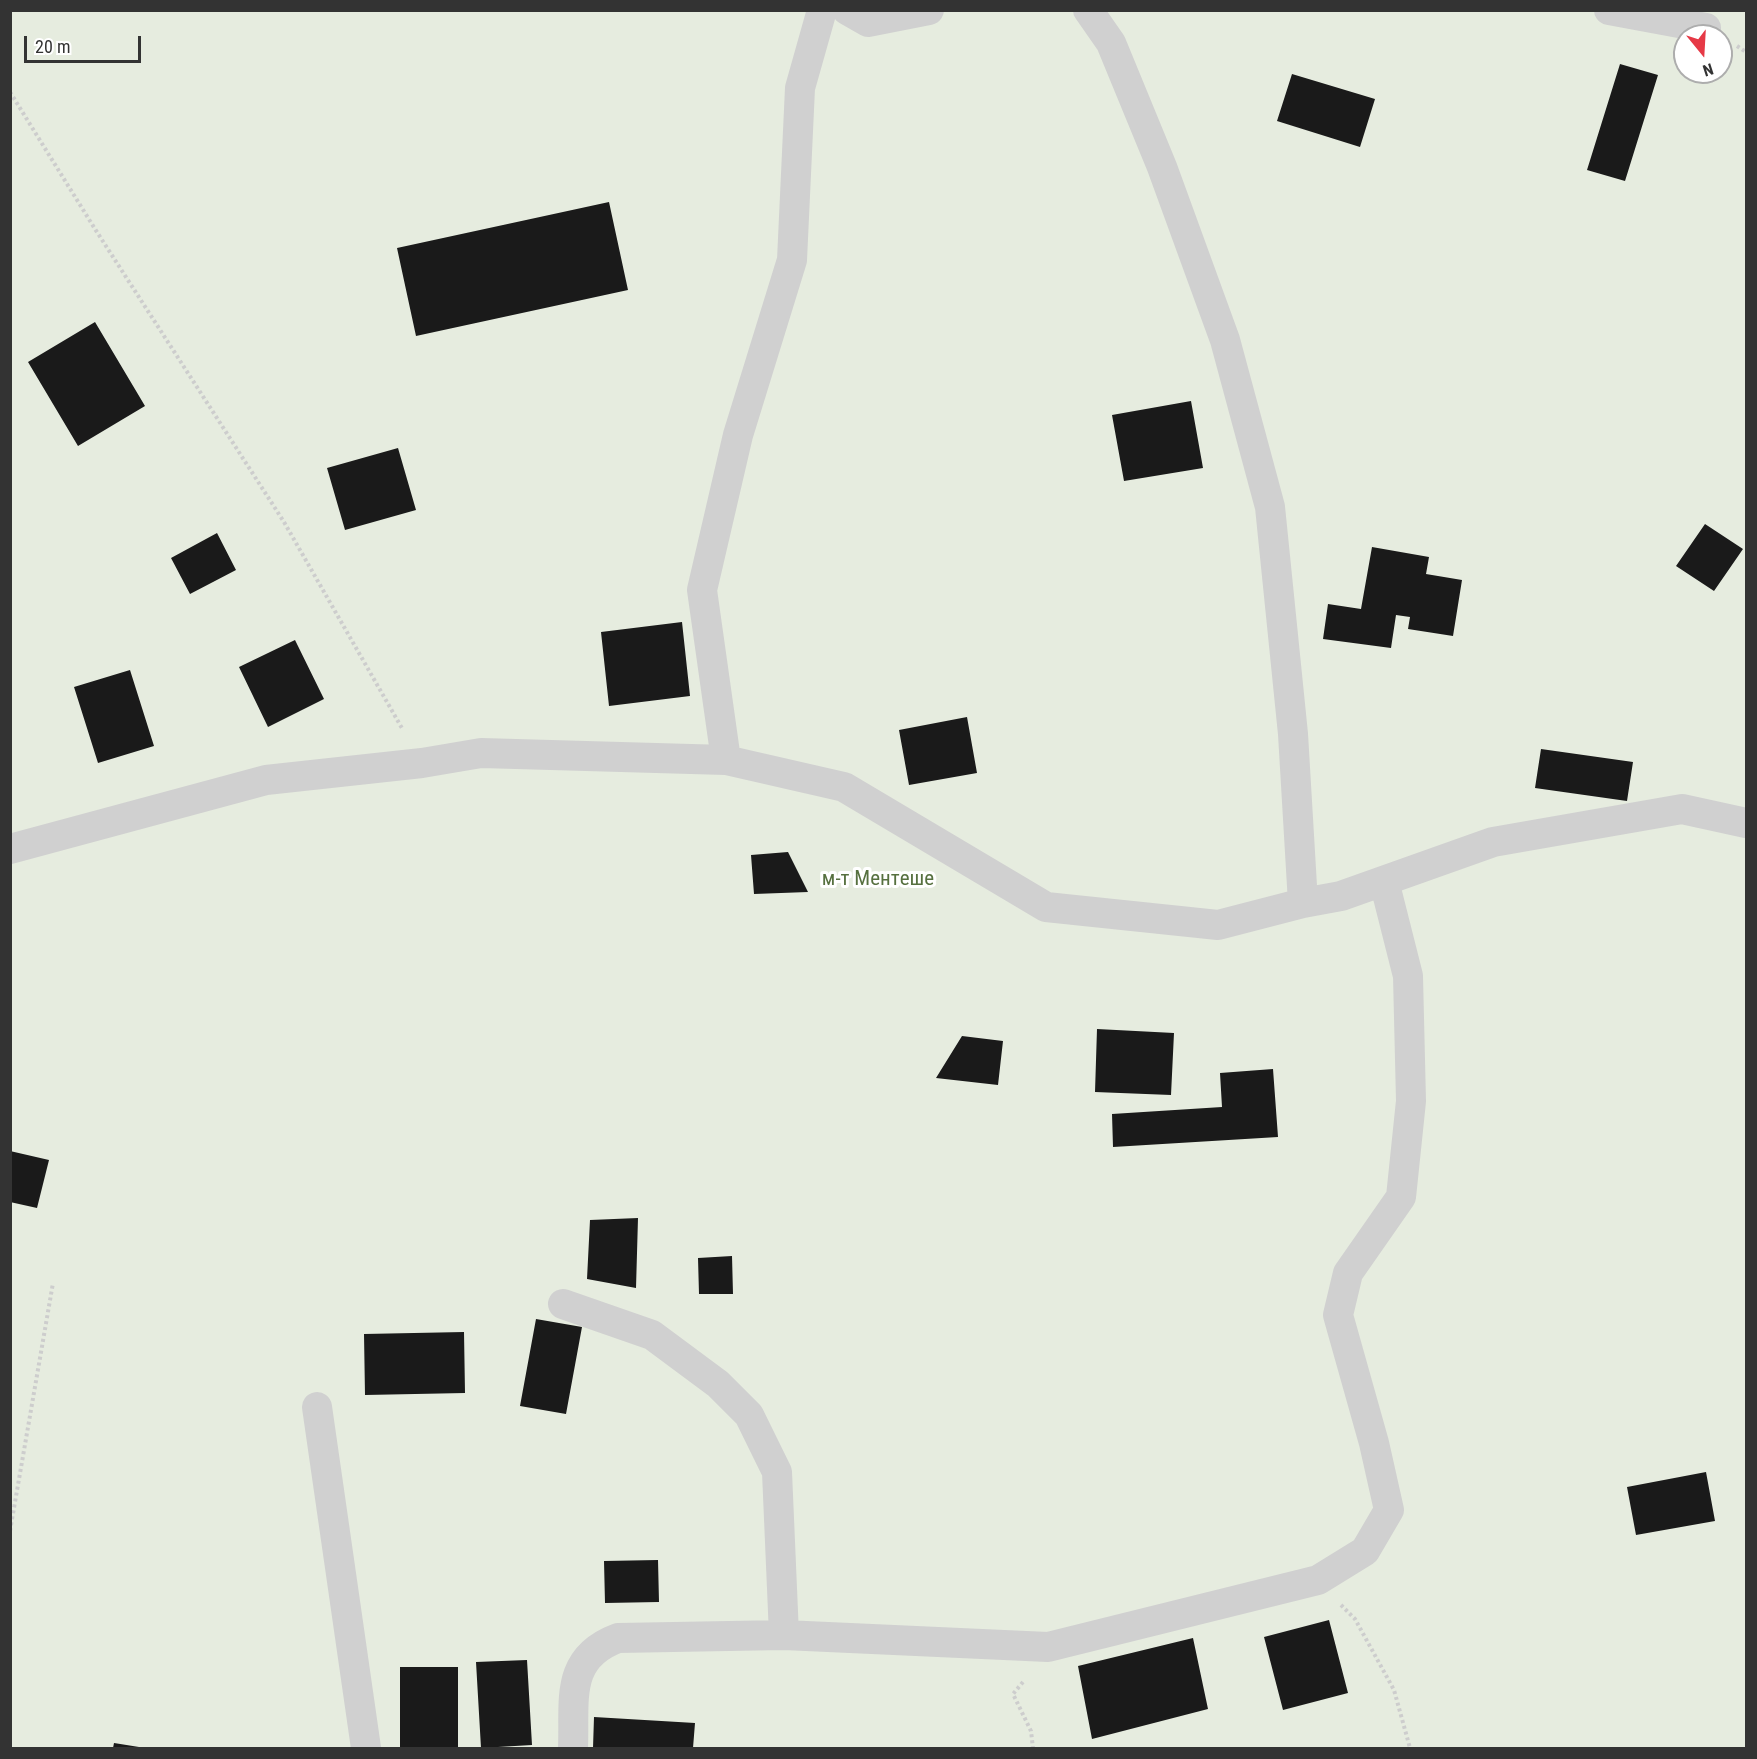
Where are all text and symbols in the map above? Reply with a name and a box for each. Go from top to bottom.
scale bar [27,24,144,62]
north arrow [1673,24,1733,84]
text: 20 m [35,36,70,57]
text: N [1701,59,1716,80]
park label: м-т Ментeше [822,867,934,893]

